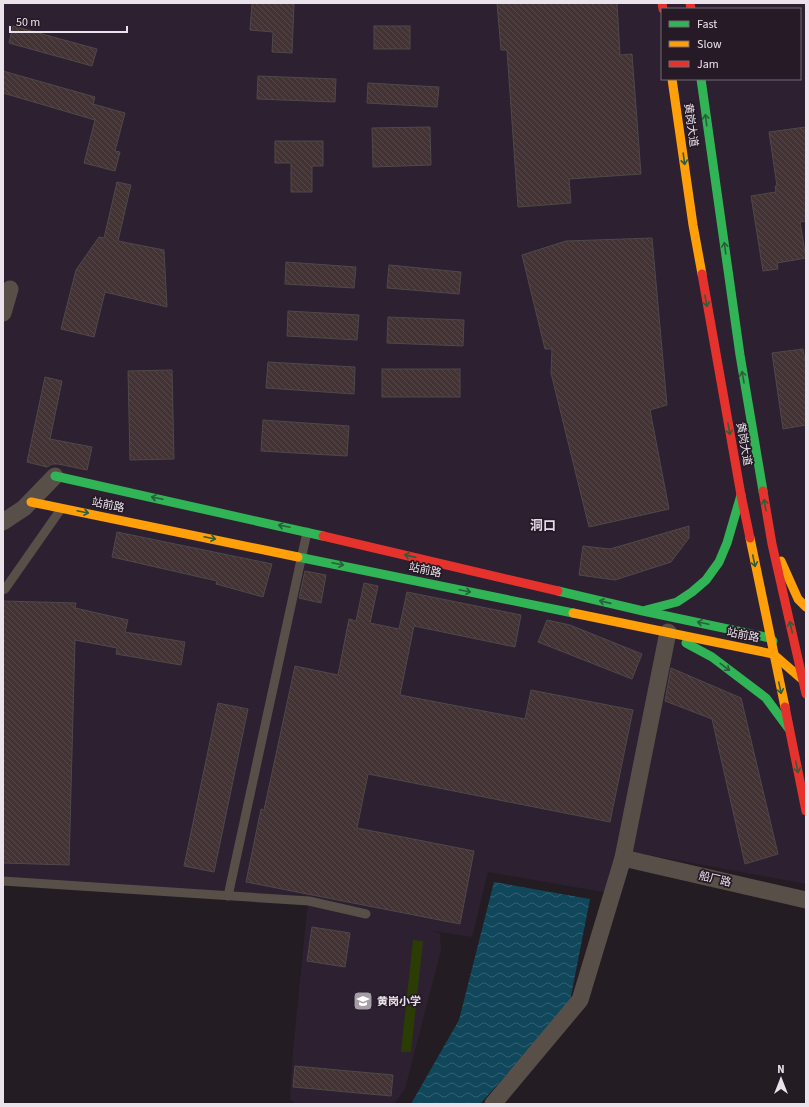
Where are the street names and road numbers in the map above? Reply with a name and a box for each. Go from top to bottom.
street label: 黄岗大道 [681,102,701,148]
street label: 黄岗大道 [733,421,755,467]
street label: 站前路 [90,494,126,516]
street label: 站前路 [407,559,443,581]
street label: 站前路 [725,624,761,646]
street label: 船厂路 [697,868,733,890]

